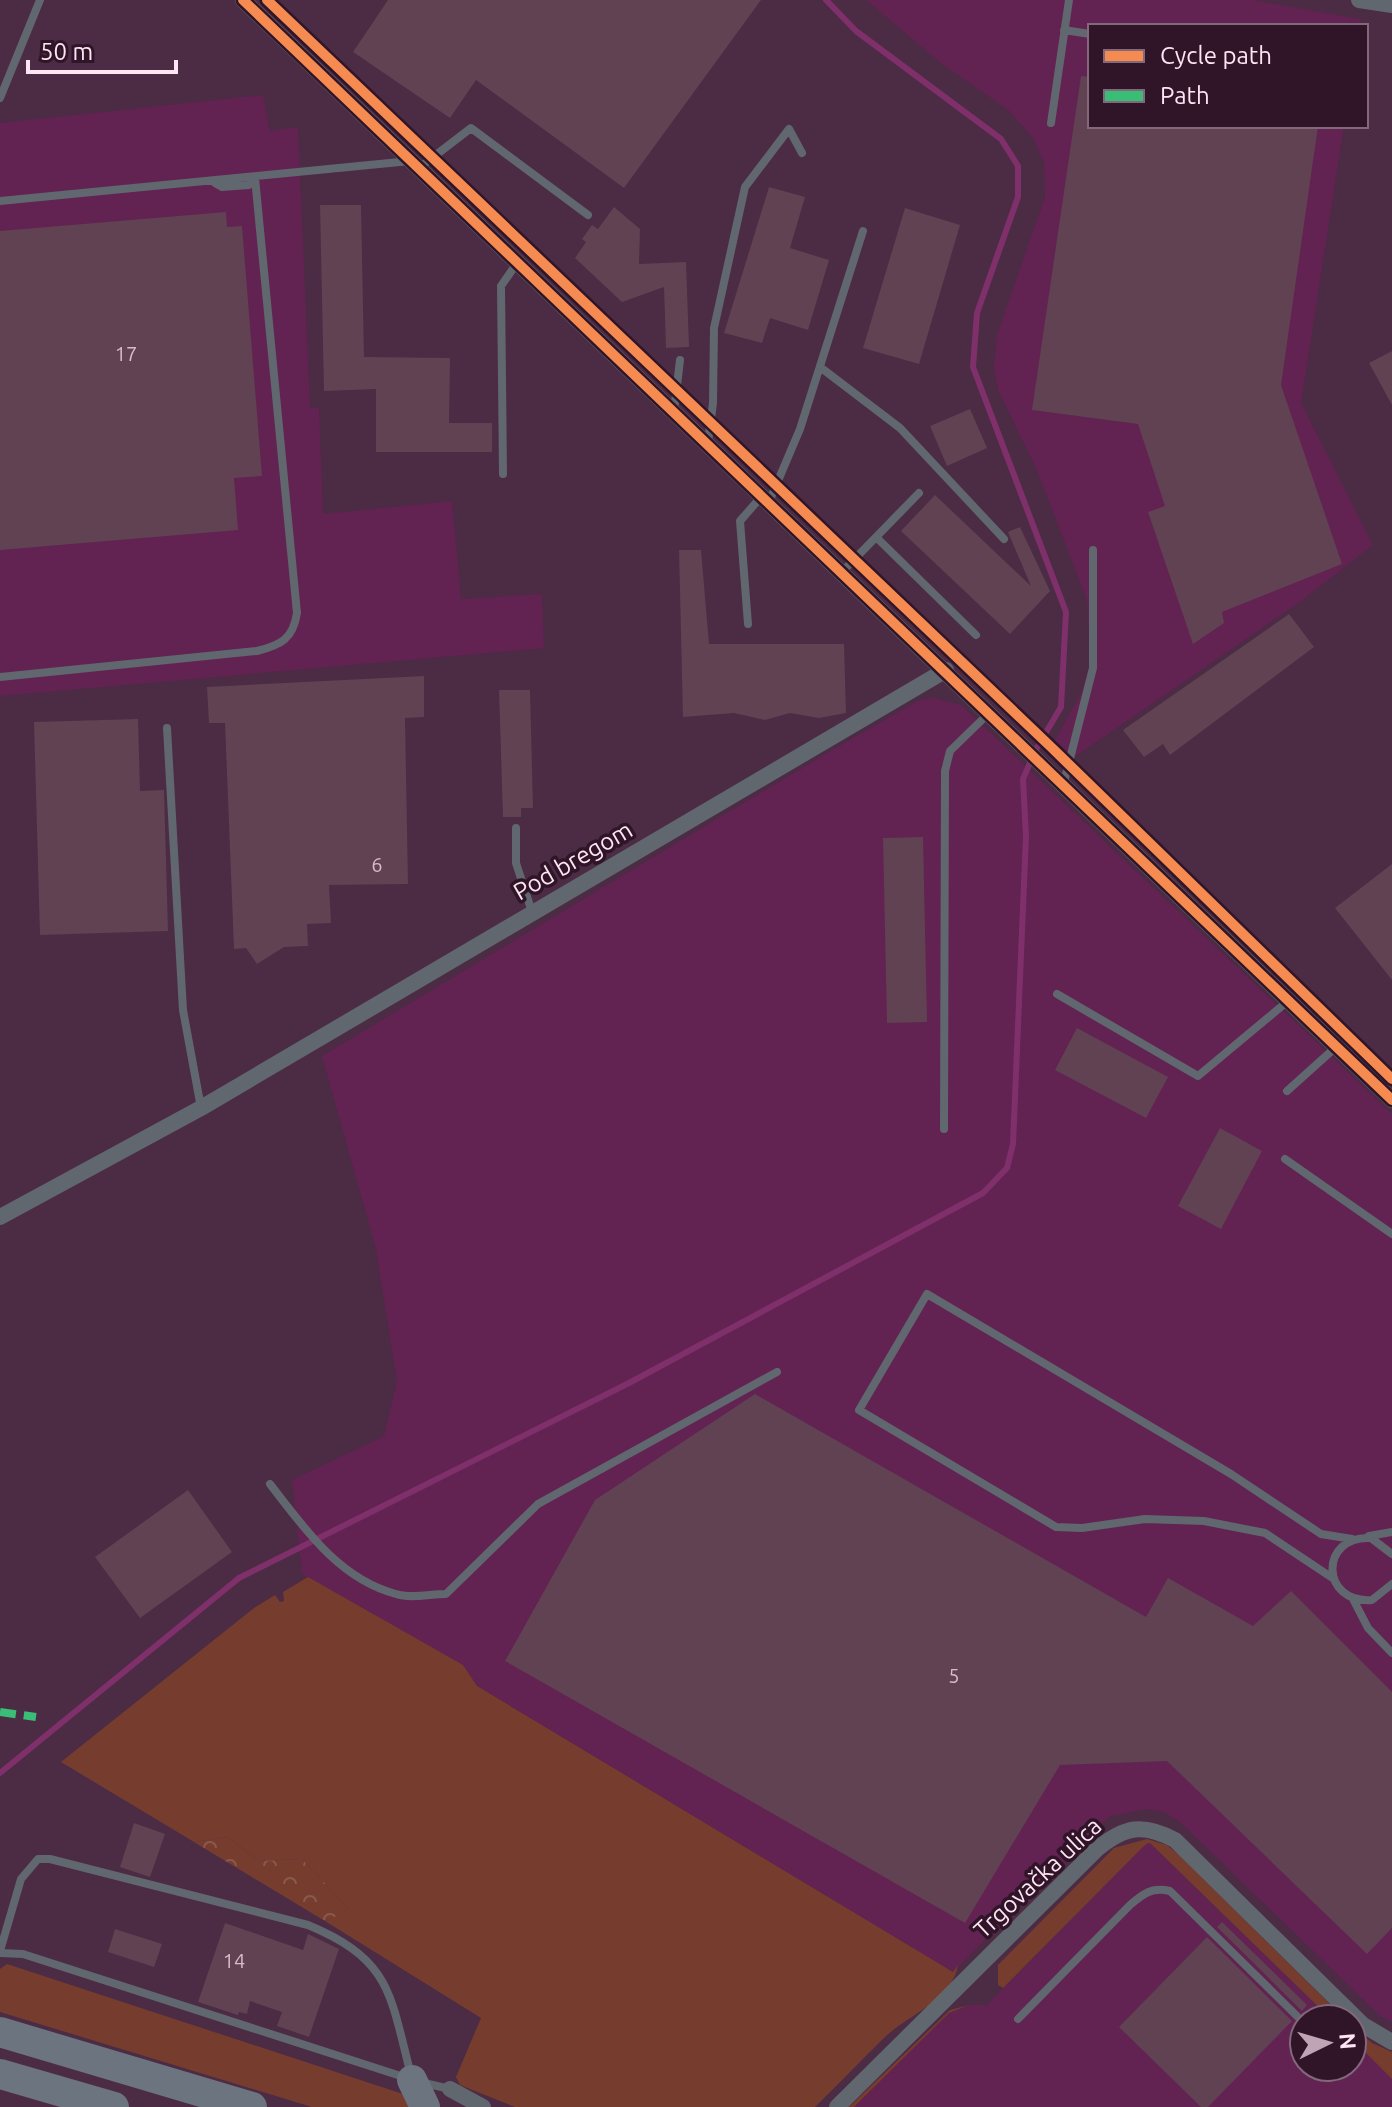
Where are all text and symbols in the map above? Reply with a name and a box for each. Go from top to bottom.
scale bar [28,24,176,74]
legend [1088,24,1368,128]
text: 50 m [40,38,93,65]
text: Cycle path [1160,42,1272,69]
text: Path [1160,82,1210,109]
house number: 17 [115,342,137,365]
street label: Pod bregom [509,816,637,905]
house number: 6 [371,853,383,876]
house number: 5 [948,1664,960,1687]
street label: Trgovačka ulica [969,1812,1107,1943]
house number: 14 [223,1949,245,1972]
north arrow [1288,2003,1368,2083]
text: N [1335,2032,1362,2050]

